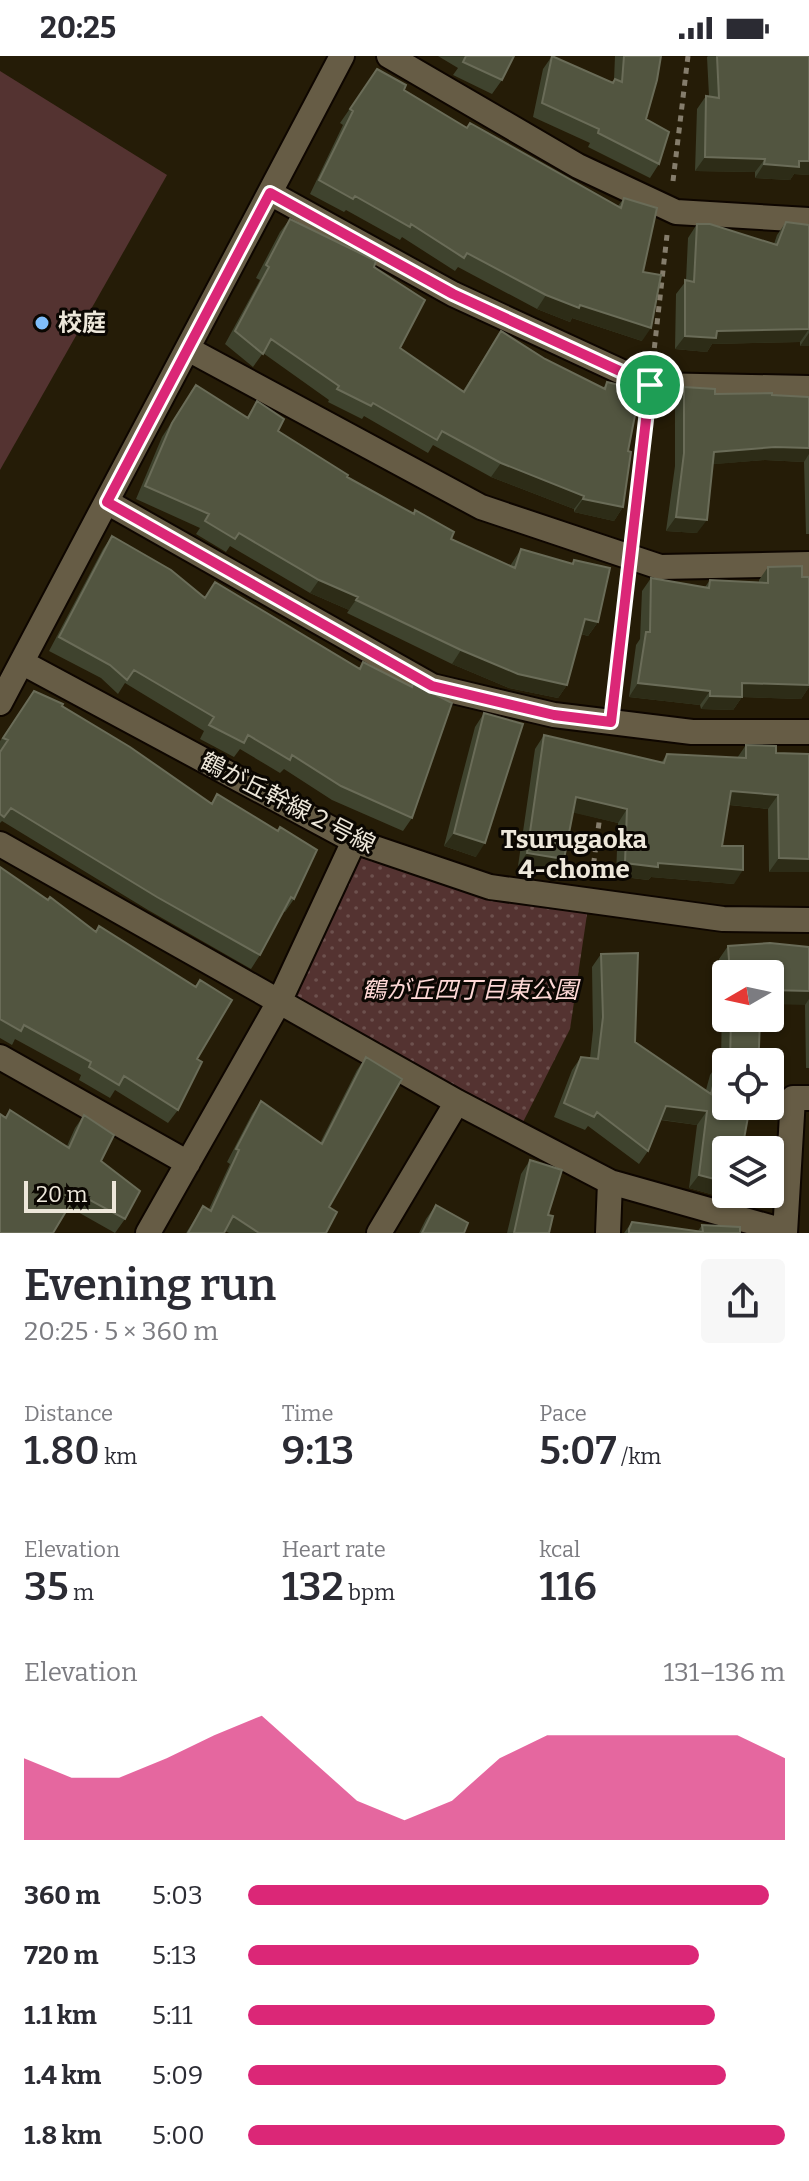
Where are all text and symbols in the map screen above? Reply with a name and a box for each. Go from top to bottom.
text: 20:25 [40,10,116,46]
place label: 校庭 [58,309,106,337]
marker: 校庭 [33,314,51,332]
pin [616,351,684,419]
icon: arrive [628,363,672,407]
street label: 鶴が丘幹線２号線 [196,747,380,859]
district label: Tsurugaoka 4-chome [501,824,648,885]
north arrow [712,960,784,1032]
map controls [712,960,784,1208]
park label: 鶴が丘四丁目東公園 [362,976,581,1004]
button: locate [712,1048,784,1120]
button: layers [712,1136,784,1208]
scale bar [24,1177,116,1213]
text: 20 m [36,1181,87,1208]
text: Evening run [24,1259,276,1312]
button: share [701,1259,785,1343]
text: 20:25 · 5 × 360 m [24,1316,218,1347]
text: Distance [24,1400,113,1427]
text: Time [282,1400,334,1427]
text: Pace [539,1400,587,1427]
text: 1.80 [24,1427,100,1475]
text: 9:13 [282,1427,354,1475]
text: 5:07 [539,1427,617,1475]
text: km [100,1443,137,1470]
text: /km [617,1443,661,1470]
text: Elevation [24,1536,120,1563]
text: Heart rate [282,1536,386,1563]
text: kcal [539,1536,580,1563]
text: 35 [24,1563,69,1611]
text: 132 [282,1563,344,1611]
text: 116 [539,1563,597,1611]
text: m [69,1579,94,1606]
text: bpm [344,1579,395,1606]
text: Elevation [24,1657,137,1688]
text: 131–136 m [663,1657,785,1688]
text: 360 m [24,1880,100,1911]
text: 5:03 [152,1880,203,1911]
text: 720 m [24,1940,99,1971]
text: 5:13 [152,1940,197,1971]
text: 1.1 km [24,2000,97,2031]
text: 5:11 [152,2000,192,2031]
text: 1.4 km [24,2060,101,2091]
text: 5:09 [152,2060,203,2091]
text: 1.8 km [24,2120,102,2151]
text: 5:00 [152,2120,205,2151]

